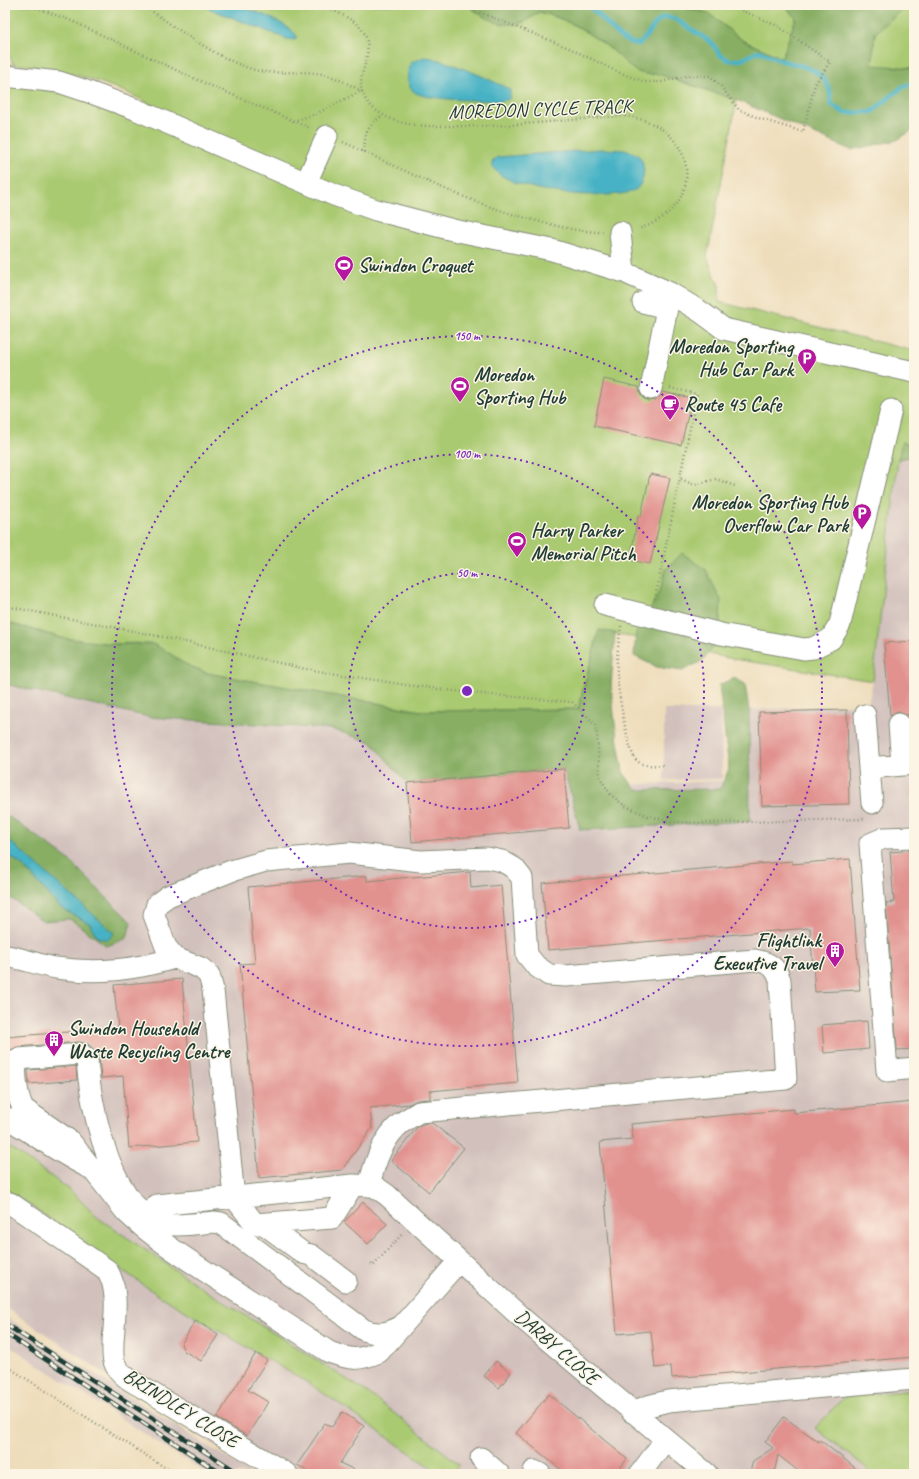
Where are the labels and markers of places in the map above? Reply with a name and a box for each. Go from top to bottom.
place label: Swindon Croquet [358,253,475,278]
sports icon: Swindon Croquet [333,254,355,282]
place label: Moredon Sporting Hub Car Park [669,334,796,382]
parking icon: Moredon Sporting Hub Car Park [796,347,818,375]
place label: Moredon Sporting Hub [474,362,568,410]
sports icon: Moredon Sporting Hub [449,375,471,403]
place label: Route 45 Cafe [684,392,782,417]
cafe icon: Route 45 Cafe [659,393,681,421]
place label: Moredon Sporting Hub Overflow Car Park [692,490,850,538]
parking icon: Moredon Sporting Hub Overflow Car Park [851,502,873,530]
place label: Harry Parker Memorial Pitch [531,518,636,566]
sports icon: Harry Parker Memorial Pitch [506,530,528,558]
centre of rings [460,684,474,698]
place label: Flightlink Executive Travel [713,928,825,976]
building icon: Flightlink Executive Travel [824,940,846,968]
place label: Swindon Household Waste Recycling Centre [68,1016,231,1064]
building icon: Swindon Household Waste Recycling Centre [43,1029,65,1057]

